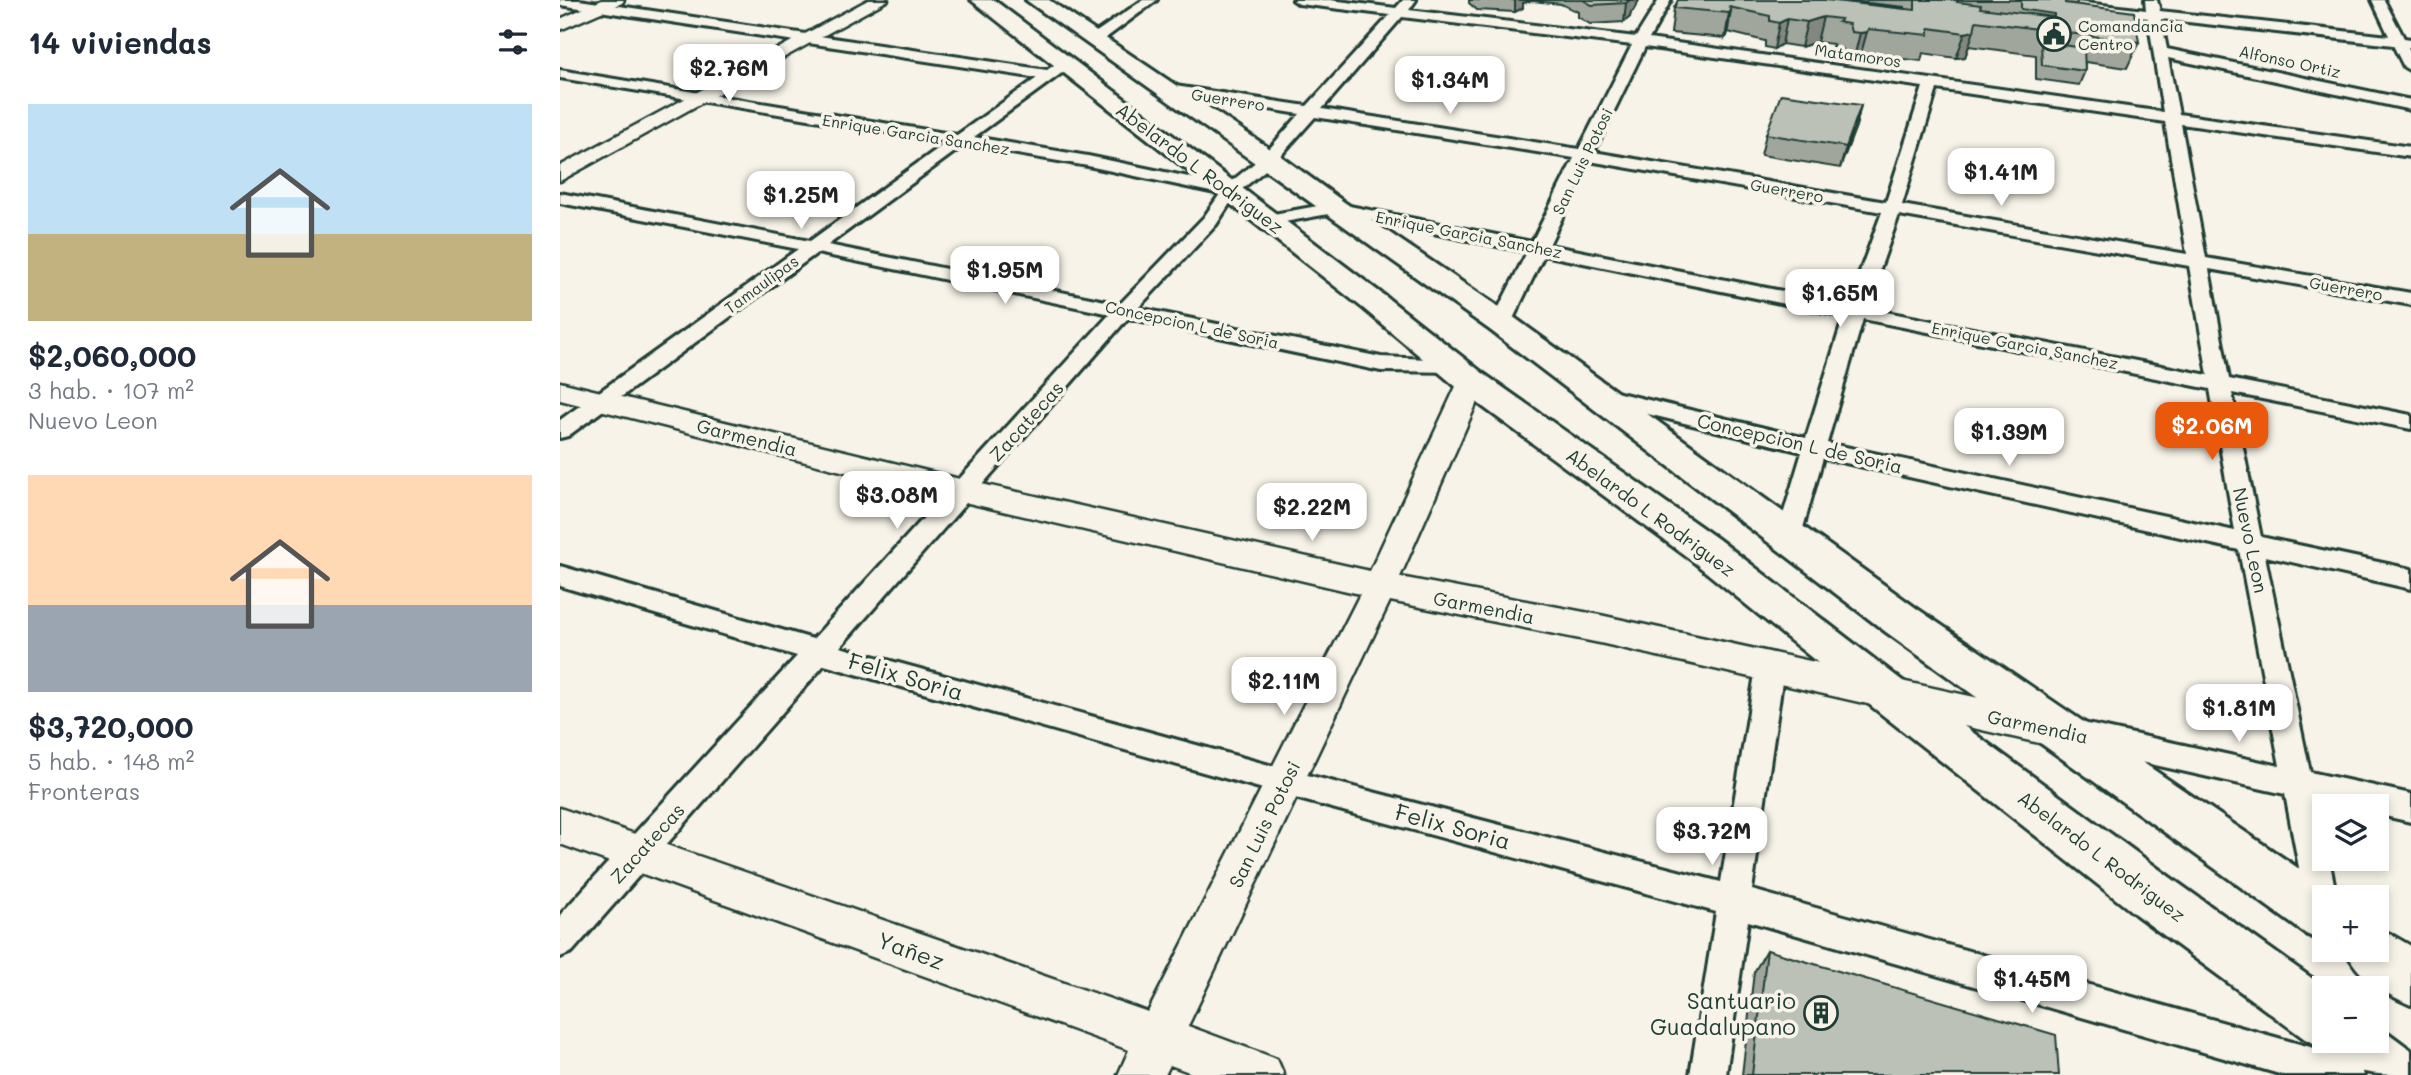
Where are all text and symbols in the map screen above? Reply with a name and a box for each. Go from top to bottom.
public building icon: Comandancia Centro [2035,15,2073,53]
place label: Comandancia Centro [2078,15,2184,54]
text: 14 viviendas [28,22,212,62]
icon: filters [494,23,532,61]
street label: Matamoros [1813,39,1903,71]
street label: Alfonso Ortiz [2237,40,2343,82]
pin: $2.76M [672,44,786,104]
text: $2.76M [689,52,769,82]
pin: $1.34M [1393,57,1507,116]
text: $1.34M [1411,64,1489,94]
street label: Guerrero [1190,83,1266,115]
street label: Abelardo L Rodriguez [1111,97,1289,239]
street label: San Luis Potosi [1547,104,1617,218]
street label: Enrique Garcia Sanchez [821,109,1011,159]
pin: $1.41M [1944,148,2058,208]
icon: home [217,150,343,276]
text: $1.41M [1964,156,2038,186]
pin: $1.25M [744,172,858,231]
street label: Guerrero [1749,173,1825,207]
text: $1.25M [763,179,839,209]
street label: Enrique Garcia Sanchez [1374,206,1564,262]
pin: $1.95M [948,246,1062,306]
street label: Tamaulipas [720,250,802,318]
text: $1.95M [966,254,1044,284]
pin: $1.65M [1783,270,1897,329]
street label: Guerrero [2308,271,2384,305]
text: $1.65M [1801,277,1879,307]
street label: Concepcion L de Soria [1103,295,1281,353]
street label: Enrique Garcia Sanchez [1930,317,2120,373]
text: $2,060,000 [28,335,196,375]
text: 3 hab. · 107 m² [28,375,194,405]
street label: Zacatecas [983,375,1069,467]
pin: $2.06M [2155,402,2269,462]
text: Nuevo Leon [28,405,158,435]
street label: Concepcion L de Soria [1695,407,1905,479]
pin: $1.39M [1952,408,2066,468]
text: $2.06M [2171,410,2253,440]
street label: Garmendia [694,412,800,462]
text: $1.39M [1970,416,2048,446]
street label: Abelardo L Rodriguez [1561,442,1741,582]
pin: $3.08M [840,472,954,531]
text: $3.08M [856,479,938,509]
pin: $2.22M [1255,484,1369,543]
street label: Nuevo Leon [2228,485,2274,595]
text: $2.22M [1273,491,1351,521]
icon: home [217,521,343,647]
street label: Garmendia [1431,585,1537,629]
street label: Felix Soria [845,645,967,707]
pin: $2.11M [1227,658,1341,717]
text: $2.11M [1247,665,1321,695]
pin: $1.81M [2182,684,2296,744]
text: $1.81M [2202,692,2276,722]
street label: Garmendia [1985,703,2091,749]
text: $3,720,000 [28,706,194,746]
text: 5 hab. · 148 m² [28,746,194,776]
street label: San Luis Potosi [1222,756,1306,892]
text: Fronteras [28,776,140,806]
street label: Abelardo L Rodriguez [2013,785,2191,927]
map controls [2312,794,2389,1053]
button: layers [2312,794,2389,871]
street label: Felix Soria [1392,796,1514,856]
street label: Zacatecas [604,797,690,889]
pin: $3.72M [1655,808,1769,867]
text: $3.72M [1672,815,1752,845]
button: + [2312,885,2389,962]
street label: Yañez [873,924,949,976]
pin: $1.45M [1975,956,2089,1015]
text: $1.45M [1993,963,2071,993]
button: − [2312,976,2389,1053]
place label: Santuario Guadalupano [1650,985,1796,1041]
building icon: Santuario Guadalupano [1802,994,1840,1032]

